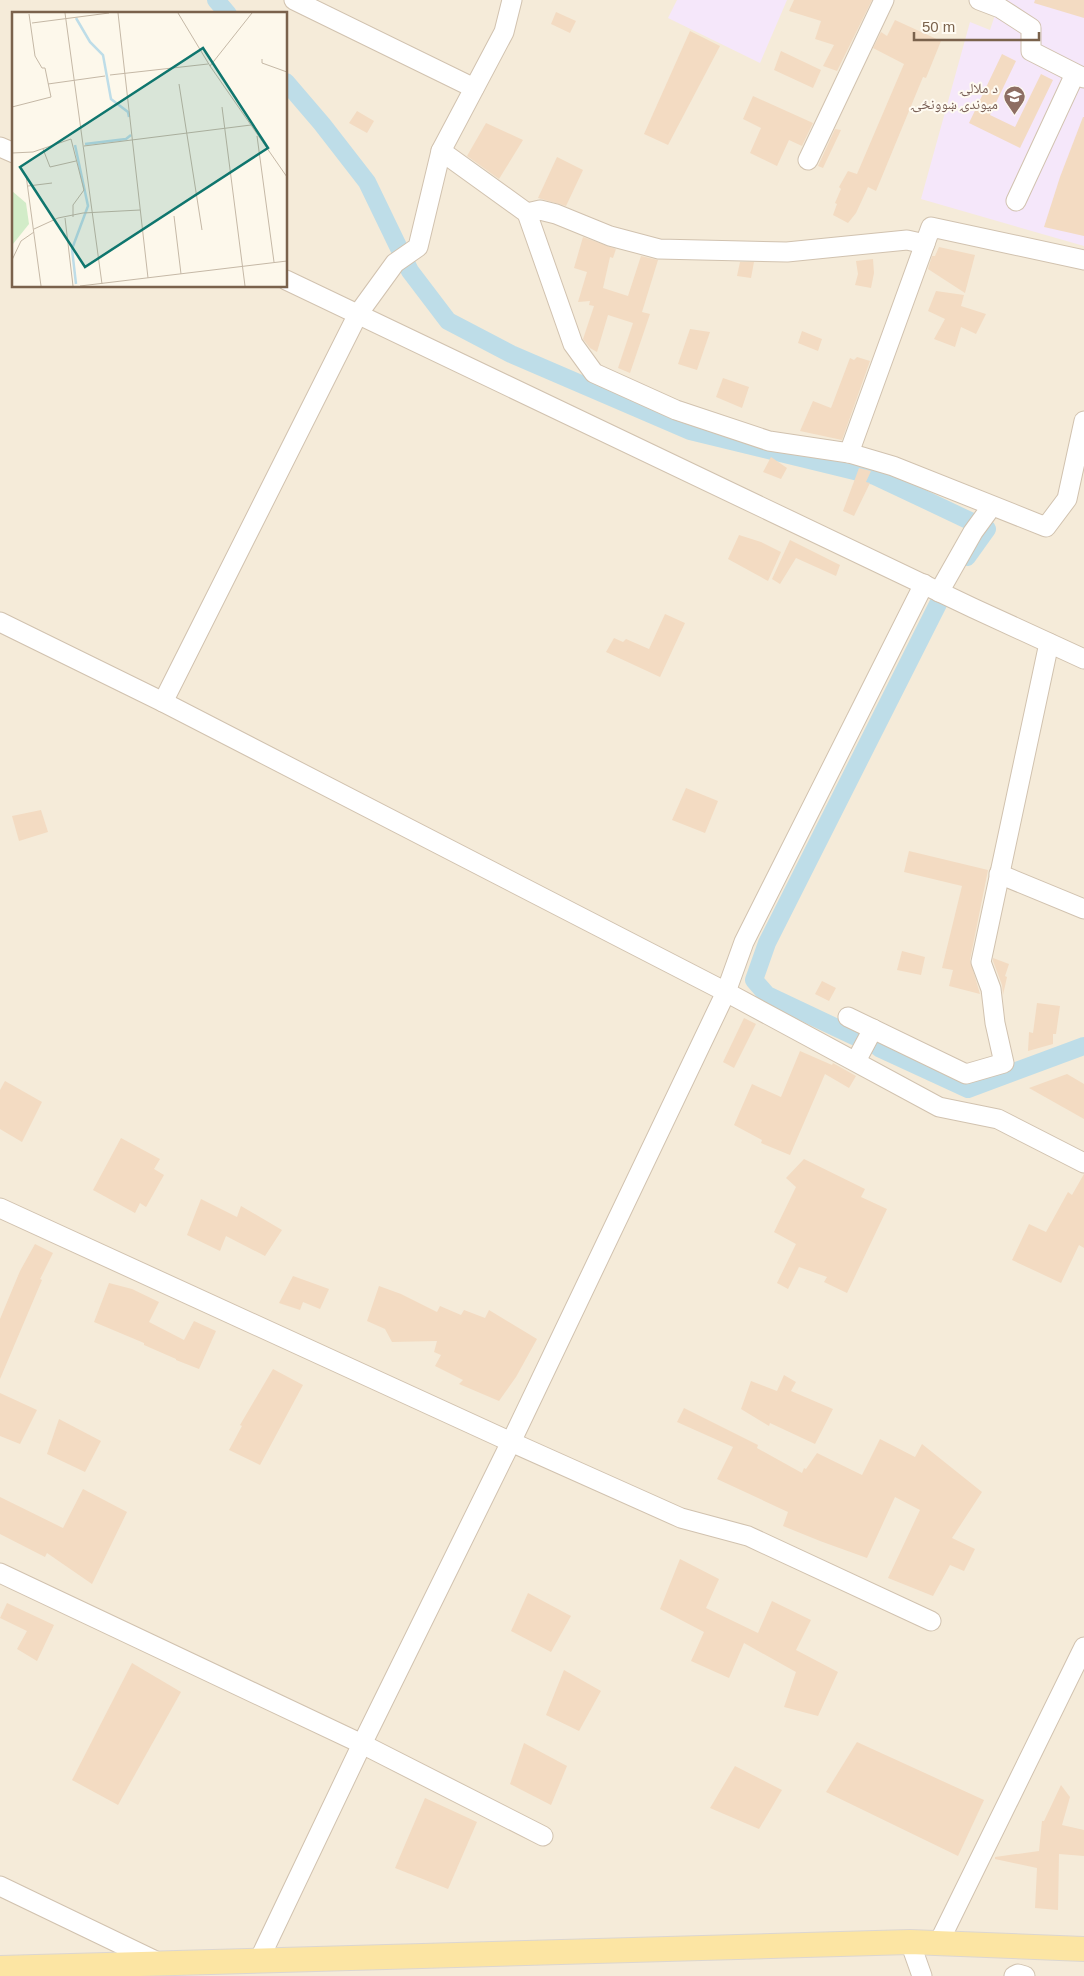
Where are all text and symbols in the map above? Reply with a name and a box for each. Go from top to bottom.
scale bar [914,10,1039,42]
inset map [12,12,288,288]
text: 50 m [922,18,955,35]
place label: د ملالۍ میوندۍ ښوونځۍ [911,80,998,113]
school or university icon: د ملالۍ میوندۍ ښوونځۍ [1002,84,1026,115]

